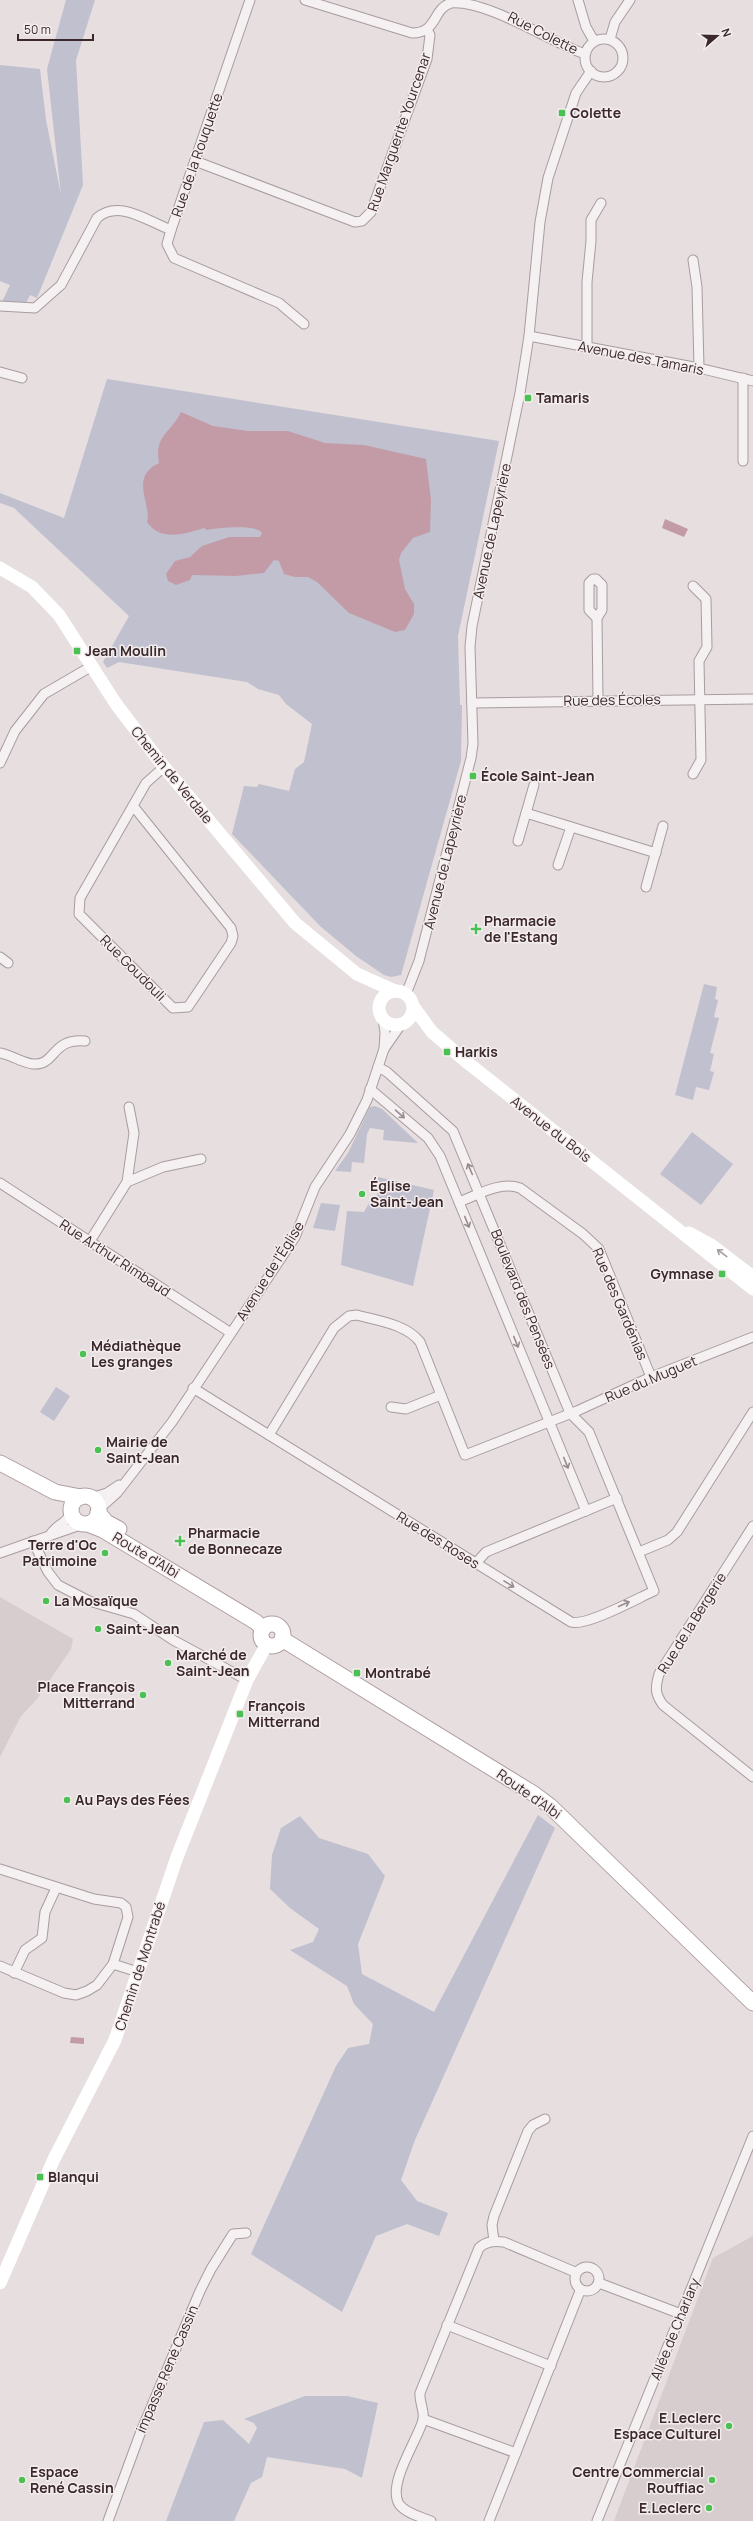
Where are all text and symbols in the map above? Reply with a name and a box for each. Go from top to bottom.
street label: Rue Colette [505,7,582,58]
scale bar [18,16,93,42]
north arrow [697,16,737,56]
text: 50 m [24,21,51,38]
text: N [718,26,735,39]
street label: Rue Marguerite Yourcenar [362,50,435,214]
street label: Rue de la Rouquette [166,90,227,219]
place label: Colette [570,103,621,122]
marker: Colette [557,108,567,118]
street label: Avenue des Tamaris [577,336,706,379]
place label: Tamaris [536,388,590,407]
marker: Tamaris [523,393,533,403]
street label: Avenue de Lapeyrière [468,461,515,600]
place label: Jean Moulin [85,641,166,660]
marker: Jean Moulin [72,646,82,656]
street label: Rue des Écoles [563,689,661,710]
street label: Chemin de Verdale [127,722,218,827]
place label: École Saint-Jean [481,766,594,785]
marker: École Saint-Jean [468,771,478,781]
street label: Avenue de Lapeyrière [419,793,470,931]
place label: Pharmacie de l'Estang [484,911,558,946]
marker: Pharmacie de l'Estang [471,924,481,934]
street label: Rue Goudouli [96,931,170,1005]
place label: Harkis [455,1042,498,1061]
marker: Harkis [442,1047,452,1057]
street label: Avenue du Bois [507,1091,596,1166]
one-way arrow [395,1109,406,1118]
one-way arrow [466,1164,473,1176]
place label: Église Saint-Jean [370,1176,444,1211]
marker: Église Saint-Jean [357,1189,367,1199]
street label: Rue Arthur Rimbaud [56,1215,174,1301]
one-way arrow [464,1216,472,1228]
street label: Avenue de l'Église [231,1217,308,1324]
street label: Boulevard des Pensées [487,1226,560,1372]
street label: Rue des Gardénias [588,1245,653,1363]
one-way arrow [717,1249,728,1257]
place label: Gymnase [651,1264,714,1283]
marker: Gymnase [717,1269,727,1279]
place label: Médiathèque Les granges [91,1336,181,1371]
one-way arrow [513,1336,521,1348]
marker: Médiathèque Les granges [78,1349,88,1359]
street label: Rue du Muguet [602,1350,700,1406]
place label: Mairie de Saint-Jean [106,1432,180,1467]
marker: Mairie de Saint-Jean [93,1445,103,1455]
one-way arrow [562,1456,570,1468]
street label: Rue des Roses [393,1506,483,1573]
place label: Pharmacie de Bonnecaze [188,1523,283,1558]
street label: Route d'Albi [109,1527,183,1582]
place label: Terre d'Oc Patrimoine [22,1535,97,1570]
marker: Pharmacie de Bonnecaze [175,1536,185,1546]
marker: Terre d'Oc Patrimoine [100,1548,110,1558]
street label: Rue de la Bergerie [653,1569,730,1677]
one-way arrow [503,1580,515,1588]
place label: La Mosaïque [54,1591,138,1610]
marker: La Mosaïque [41,1596,51,1606]
one-way arrow [617,1600,629,1608]
place label: Saint-Jean [106,1619,180,1638]
marker: Saint-Jean [93,1624,103,1634]
place label: Marché de Saint-Jean [176,1645,250,1680]
marker: Marché de Saint-Jean [163,1658,173,1668]
place label: Montrabé [365,1663,431,1682]
marker: Montrabé [352,1668,362,1678]
place label: Place François Mitterrand [38,1677,135,1712]
marker: Place François Mitterrand [138,1690,148,1700]
place label: François Mitterrand [248,1696,320,1731]
marker: François Mitterrand [235,1709,245,1719]
street label: Route d'Albi [493,1764,565,1823]
place label: Au Pays des Fées [75,1790,190,1809]
marker: Au Pays des Fées [62,1795,72,1805]
street label: Chemin de Montrabé [110,1899,169,2033]
place label: Blanqui [48,2167,99,2186]
marker: Blanqui [35,2172,45,2182]
street label: Allée de Charlary [645,2274,704,2383]
street label: impasse René Cassin [131,2302,202,2436]
place label: E.Leclerc Espace Culturel [614,2408,721,2443]
marker: E.Leclerc Espace Culturel [724,2421,734,2431]
place label: Espace René Cassin [30,2462,114,2497]
place label: Centre Commercial Rouffiac [572,2462,704,2497]
marker: Espace René Cassin [17,2475,27,2485]
marker: Centre Commercial Rouffiac [707,2475,717,2485]
place label: E.Leclerc [639,2498,701,2517]
marker: E.Leclerc [704,2503,714,2513]

